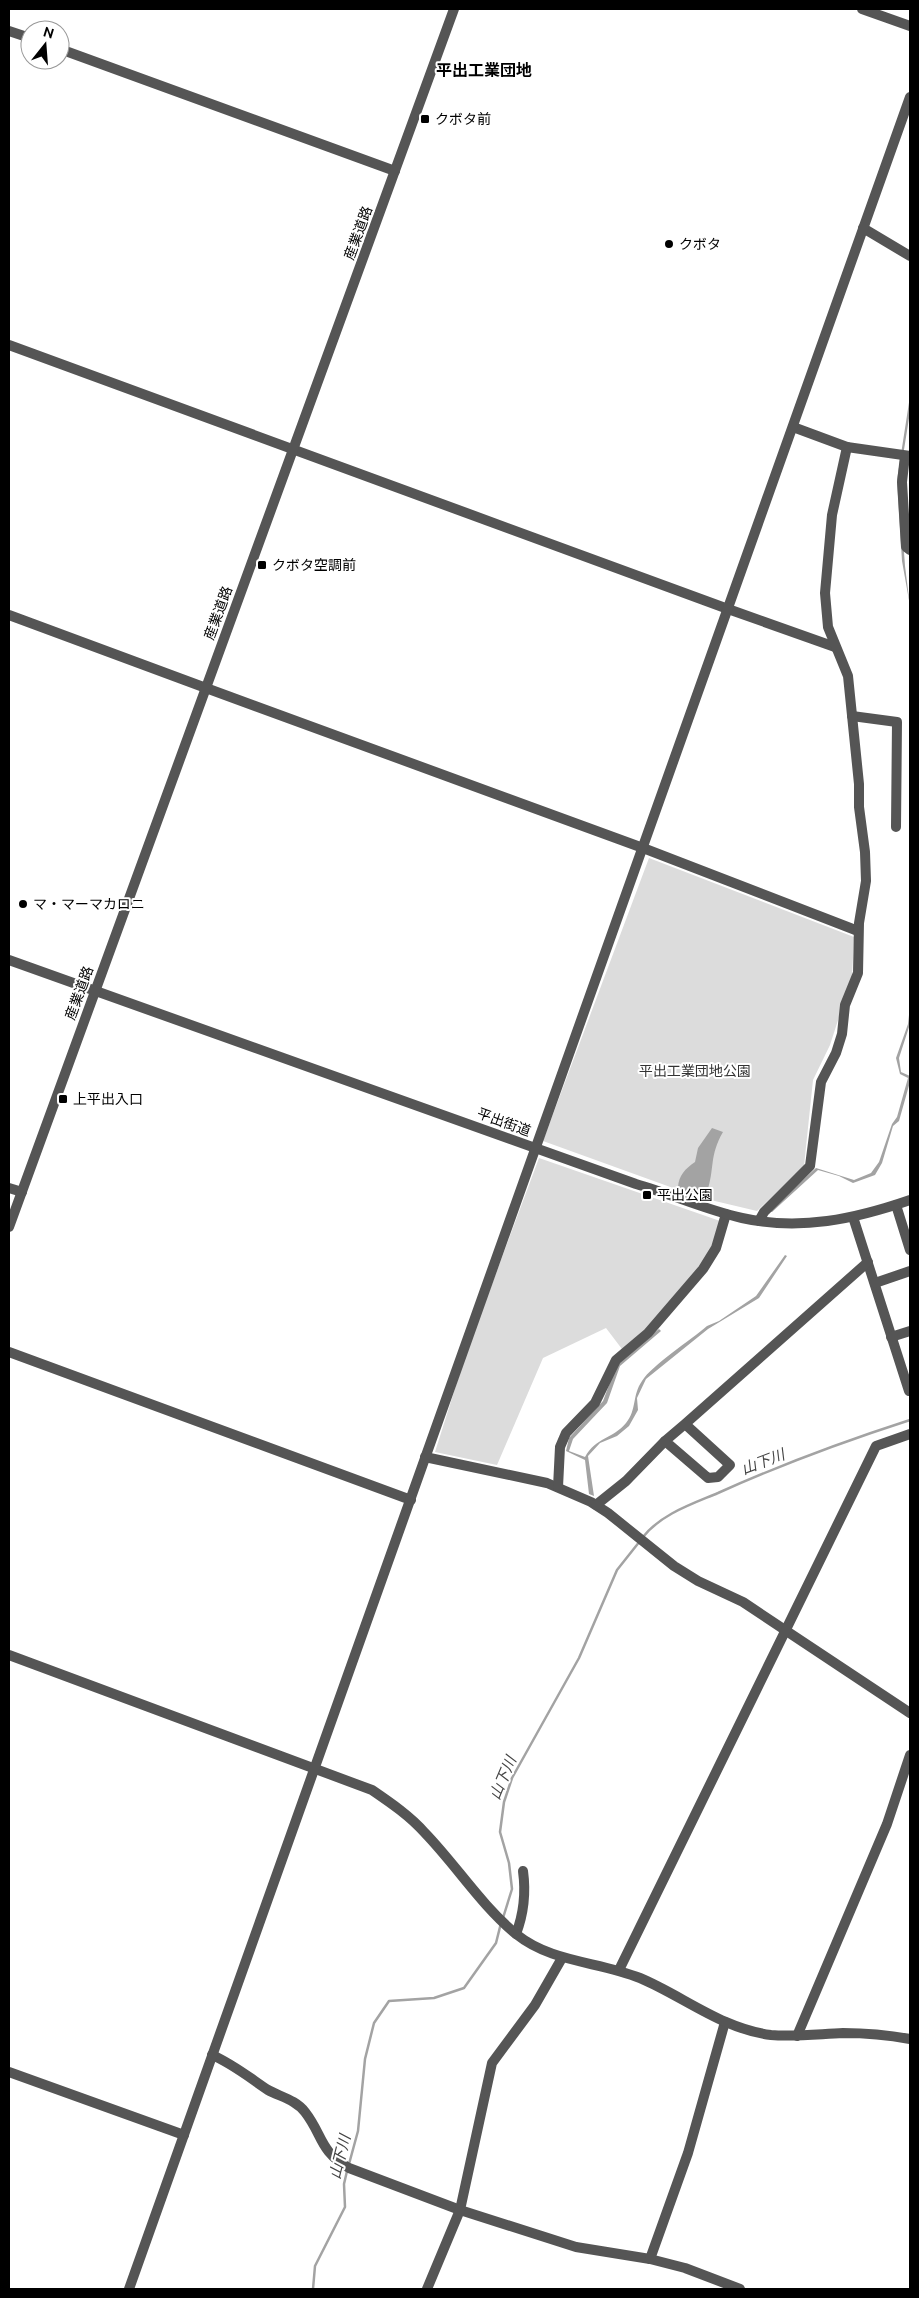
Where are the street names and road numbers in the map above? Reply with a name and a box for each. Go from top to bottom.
street label: 産業道路 [341,204,375,262]
street label: 産業道路 [201,584,235,642]
street label: 産業道路 [62,964,96,1022]
street label: 平出街道 [475,1105,533,1139]

